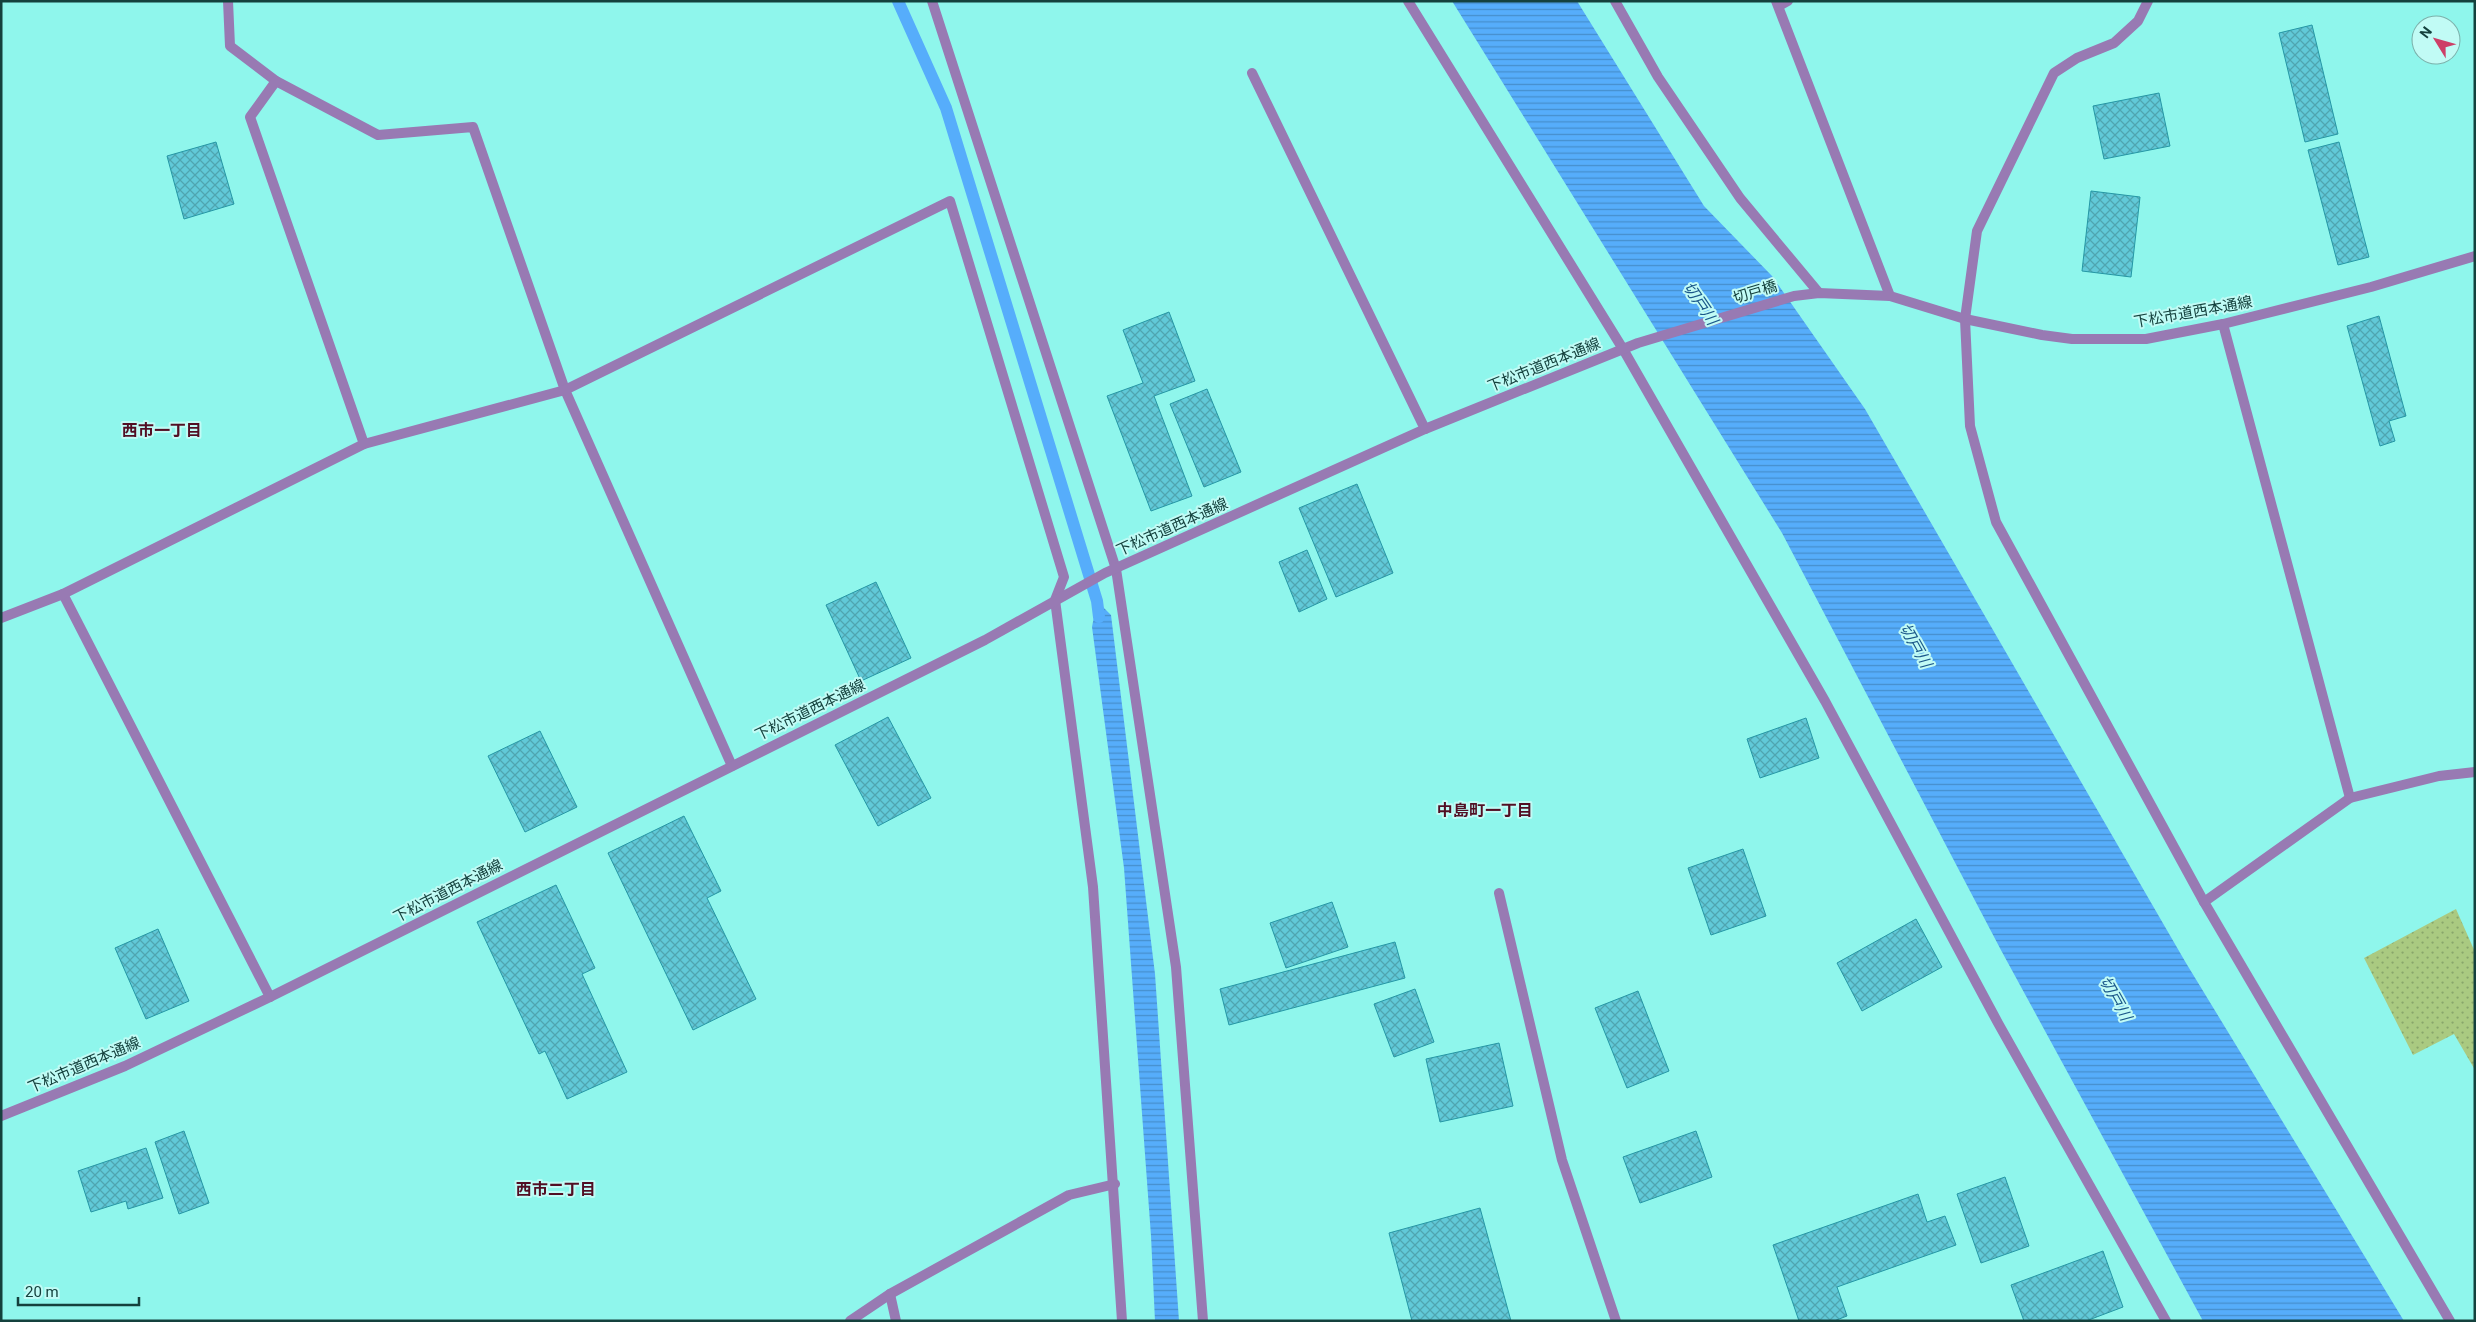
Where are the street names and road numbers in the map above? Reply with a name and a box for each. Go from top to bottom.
street label: 切戸橋 [1731,277,1779,307]
street label: 下松市道西本通線 [2132,293,2254,331]
street label: 下松市道西本通線 [1485,334,1603,396]
street label: 下松市道西本通線 [1114,494,1230,560]
street label: 下松市道西本通線 [752,676,868,744]
street label: 下松市道西本通線 [390,856,506,926]
street label: 下松市道西本通線 [25,1033,143,1097]

